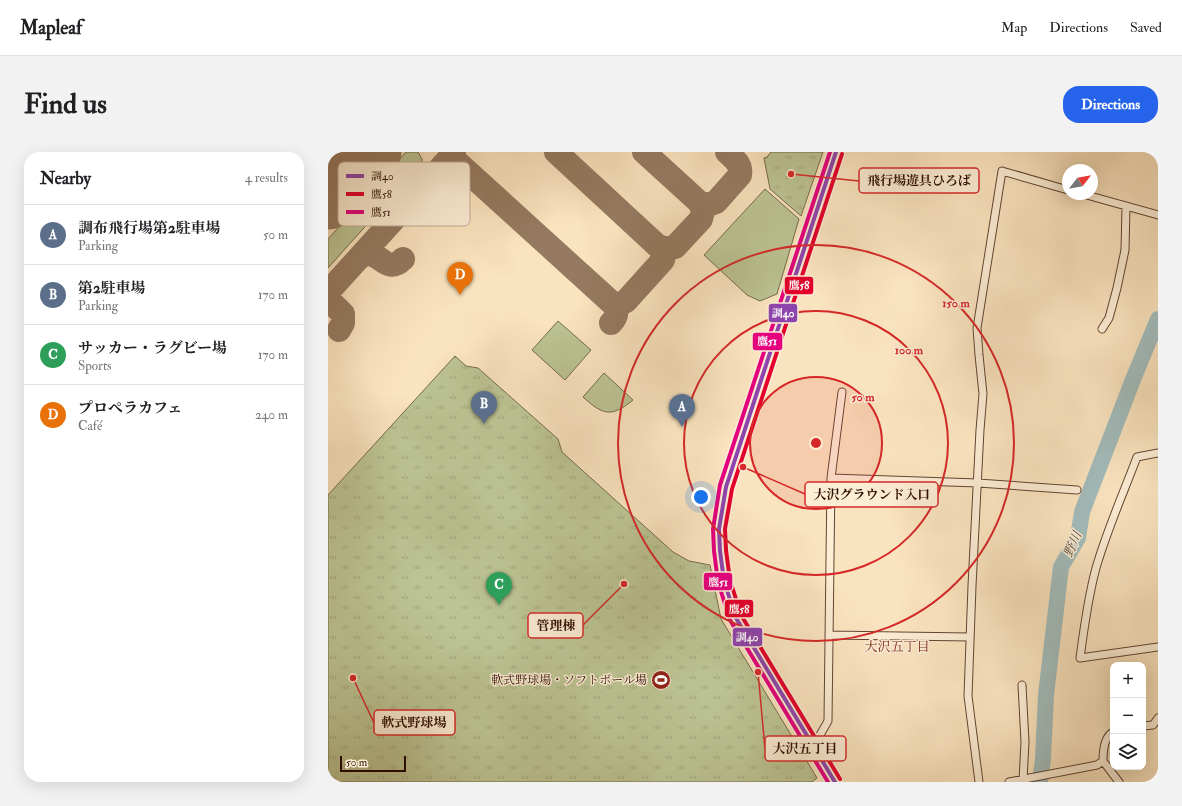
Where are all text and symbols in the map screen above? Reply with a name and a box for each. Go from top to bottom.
text: Mapleaf [20,16,82,40]
text: Map [1001,19,1027,36]
text: Directions [1049,19,1108,36]
text: Saved [1130,19,1162,36]
button: Directions [1063,86,1158,123]
text: Find us [24,87,107,122]
legend [338,162,470,226]
north arrow [1062,164,1098,200]
text: Nearby [40,168,91,189]
callout: 飛行場遊具ひろば [859,168,979,193]
text: 4 results [245,170,288,186]
text: 調40 [371,170,394,183]
text: 飛行場遊具ひろば [867,173,971,189]
text: 鷹58 [371,188,392,201]
text: 鷹51 [371,206,391,219]
text: 調布飛行場第2駐車場 [78,219,221,238]
text: A [49,227,57,243]
text: 50 m [263,227,288,243]
text: Parking [78,238,118,254]
pin: D [447,262,473,295]
line badge: 鷹58 [784,276,814,295]
text: 第2駐車場 [78,279,146,298]
text: 鷹58 [789,279,810,292]
text: B [49,287,57,303]
text: 170 m [258,287,288,303]
text: 150 m [942,296,970,311]
text: Parking [78,298,118,314]
line badge: 調40 [768,303,798,323]
text: 調40 [772,307,795,321]
line badge: 鷹51 [752,332,783,351]
text: 鷹51 [757,335,777,348]
text: サッカー・ラグビー場 [78,339,227,358]
text: 100 m [895,343,924,358]
text: C [48,347,58,363]
text: 170 m [258,347,288,363]
text: Sports [78,358,112,374]
text: 50 m [851,390,875,405]
pin: B [471,391,497,424]
pin: A [669,394,695,427]
text: プロペラカフェ [78,399,182,418]
text: D [48,407,58,423]
text: 240 m [255,407,288,423]
text: Café [78,418,102,434]
centre of rings [809,436,823,450]
callout: 大沢グラウンド入口 [805,482,938,507]
your location [691,487,711,507]
text: 大沢グラウンド入口 [813,487,931,503]
water label: 野川 [1060,527,1086,560]
pin: C [486,572,512,605]
line badge: 鷹51 [703,572,733,591]
text: 鷹51 [708,576,728,589]
line badge: 鷹58 [724,599,754,618]
text: 鷹58 [729,603,750,616]
callout: 管理棟 [528,613,583,638]
text: 管理棟 [536,618,576,634]
line badge: 調40 [732,627,763,647]
text: 調40 [736,631,759,645]
district label: 大沢五丁目 [864,639,930,655]
map controls [1110,662,1146,770]
button: + [1110,662,1146,698]
sports icon: 軟式野球場・ソフトボール場 [650,669,672,691]
place label: 軟式野球場・ソフトボール場 [491,673,647,688]
button: − [1110,698,1146,734]
callout: 軟式野球場 [374,710,455,735]
text: 軟式野球場 [381,715,447,731]
button: layers [1110,734,1146,770]
callout: 大沢五丁目 [765,736,846,761]
text: 大沢五丁目 [772,741,838,757]
scale bar [340,754,406,773]
text: 50 m [346,756,367,769]

